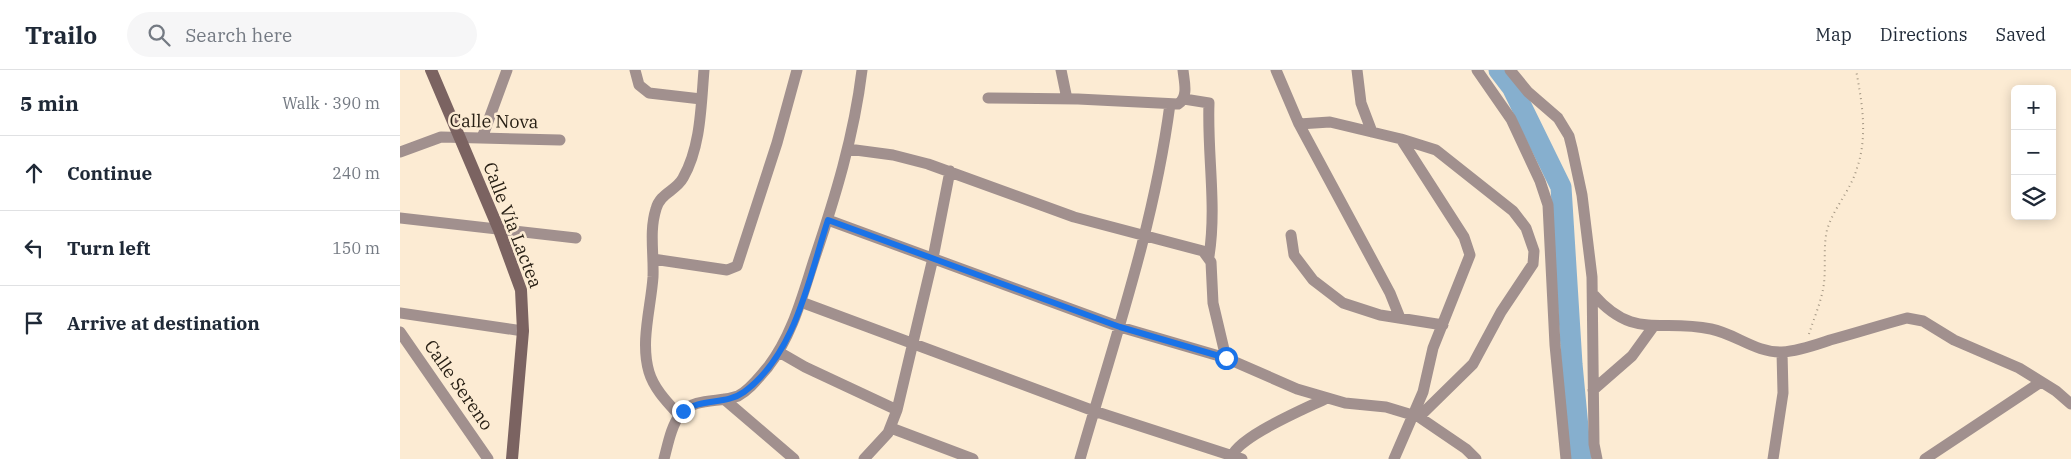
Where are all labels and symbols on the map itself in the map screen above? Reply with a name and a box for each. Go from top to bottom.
street label: Calle Nova [449,109,539,133]
street label: Calle Vía Lactea [478,159,548,291]
street label: Calle Sereno [419,335,499,435]
route start [1215,347,1238,370]
route end [672,400,695,423]

